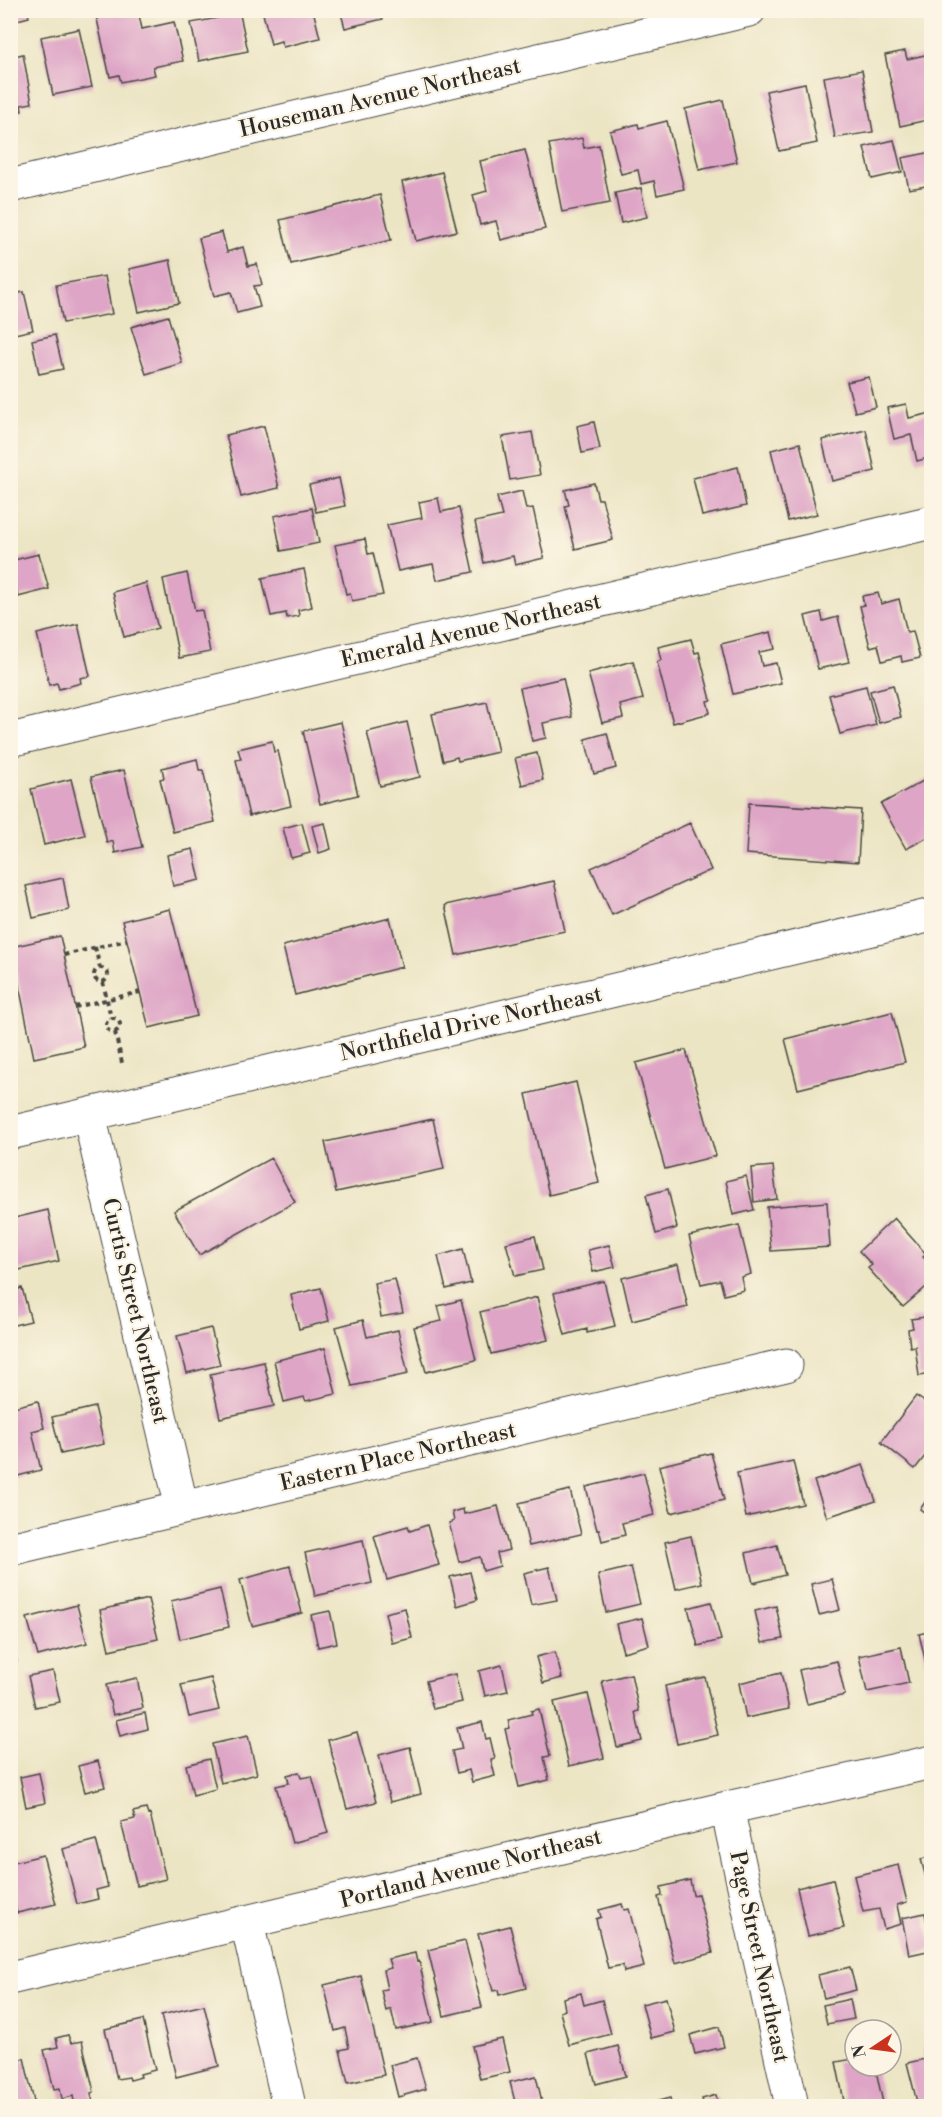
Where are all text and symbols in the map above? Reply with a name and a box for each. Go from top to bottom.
street label: Houseman Avenue Northeast [237,52,524,144]
street label: Emerald Avenue Northeast [338,588,604,674]
street label: Northfield Drive Northeast [337,981,605,1067]
street label: Curtis Street Northeast [96,1195,174,1427]
street label: Eastern Place Northeast [277,1417,519,1497]
street label: Portland Avenue Northeast [337,1823,605,1915]
street label: Page Street Northeast [723,1849,795,2065]
north arrow [843,2018,903,2078]
text: N [848,2042,871,2060]

